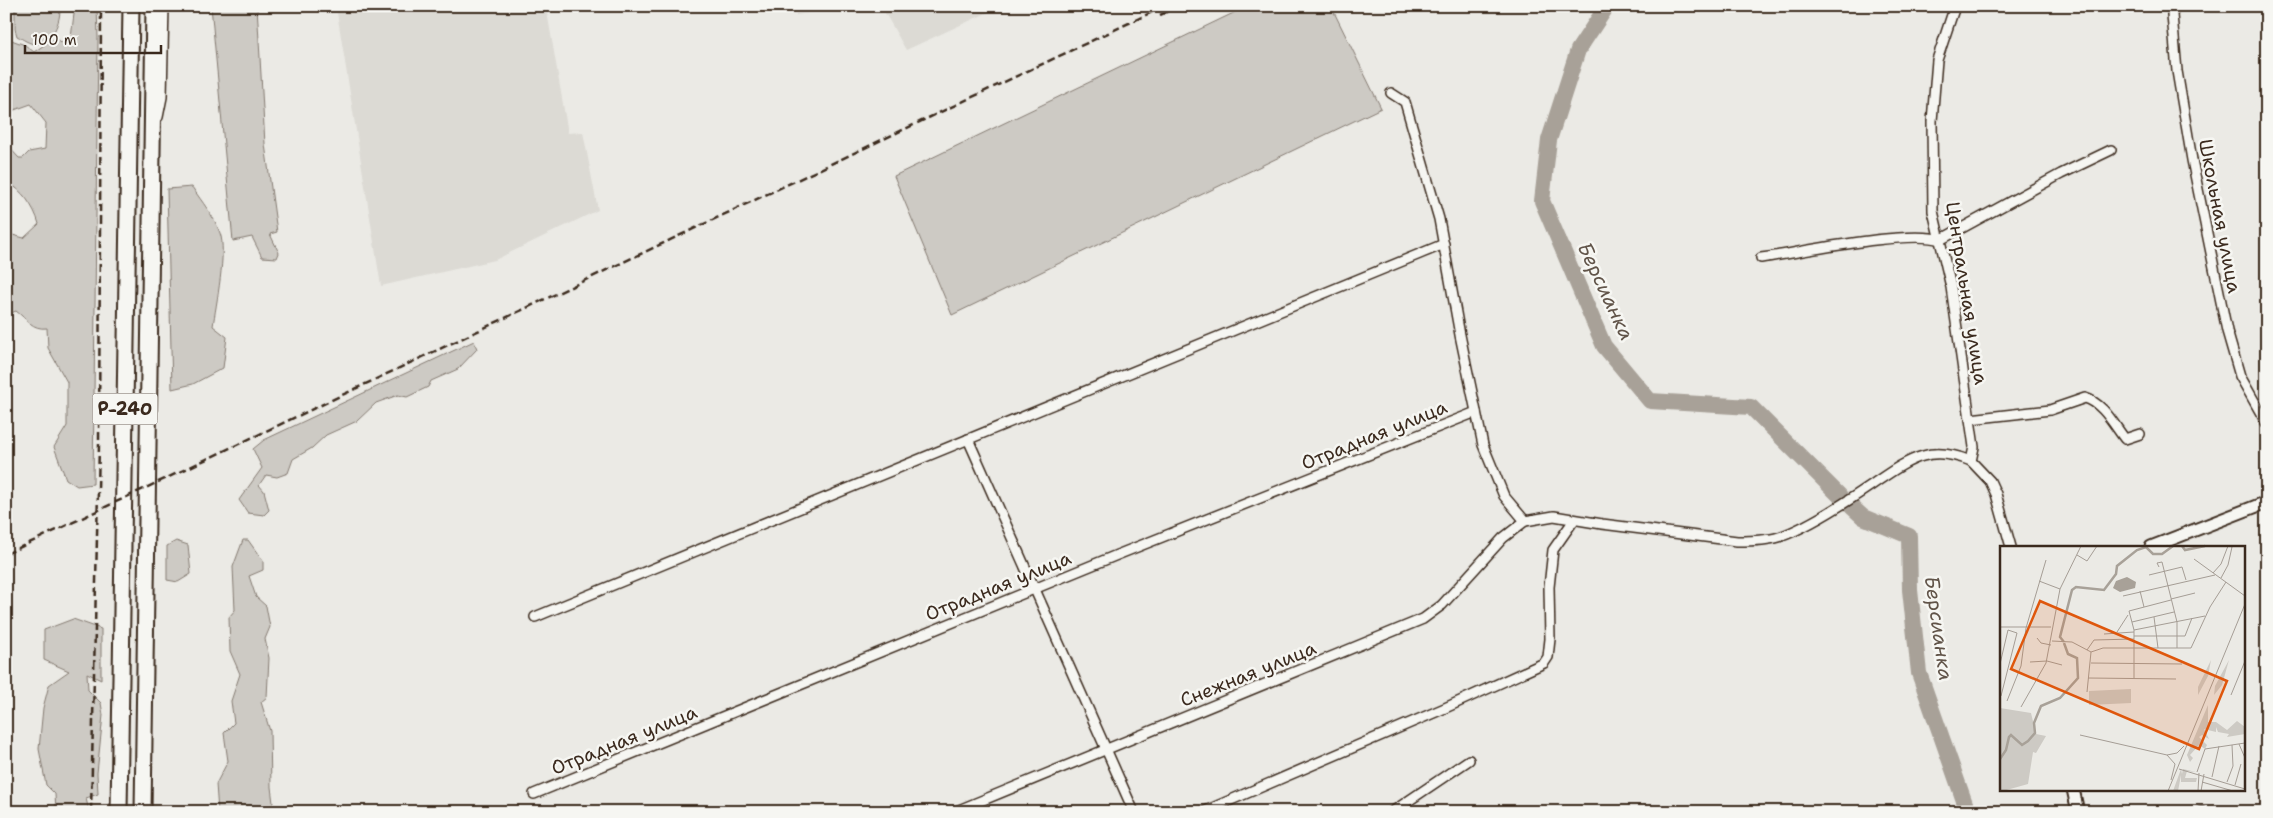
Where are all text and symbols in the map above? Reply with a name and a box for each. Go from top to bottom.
scale bar [25,22,161,54]
text: 100 m [32,30,77,50]
street label: Школьная улица [2193,137,2247,295]
street label: Центральная улица [1940,200,1994,386]
water label: Берсианка [1572,238,1640,344]
road number: Р-240 [92,394,158,424]
street label: Отрадная улица [1297,394,1451,476]
street label: Отрадная улица [921,545,1075,627]
inset map [2000,546,2246,790]
water label: Берсианка [1919,574,1959,682]
street label: Снежная улица [1176,635,1320,713]
street label: Отрадная улица [547,699,701,781]

